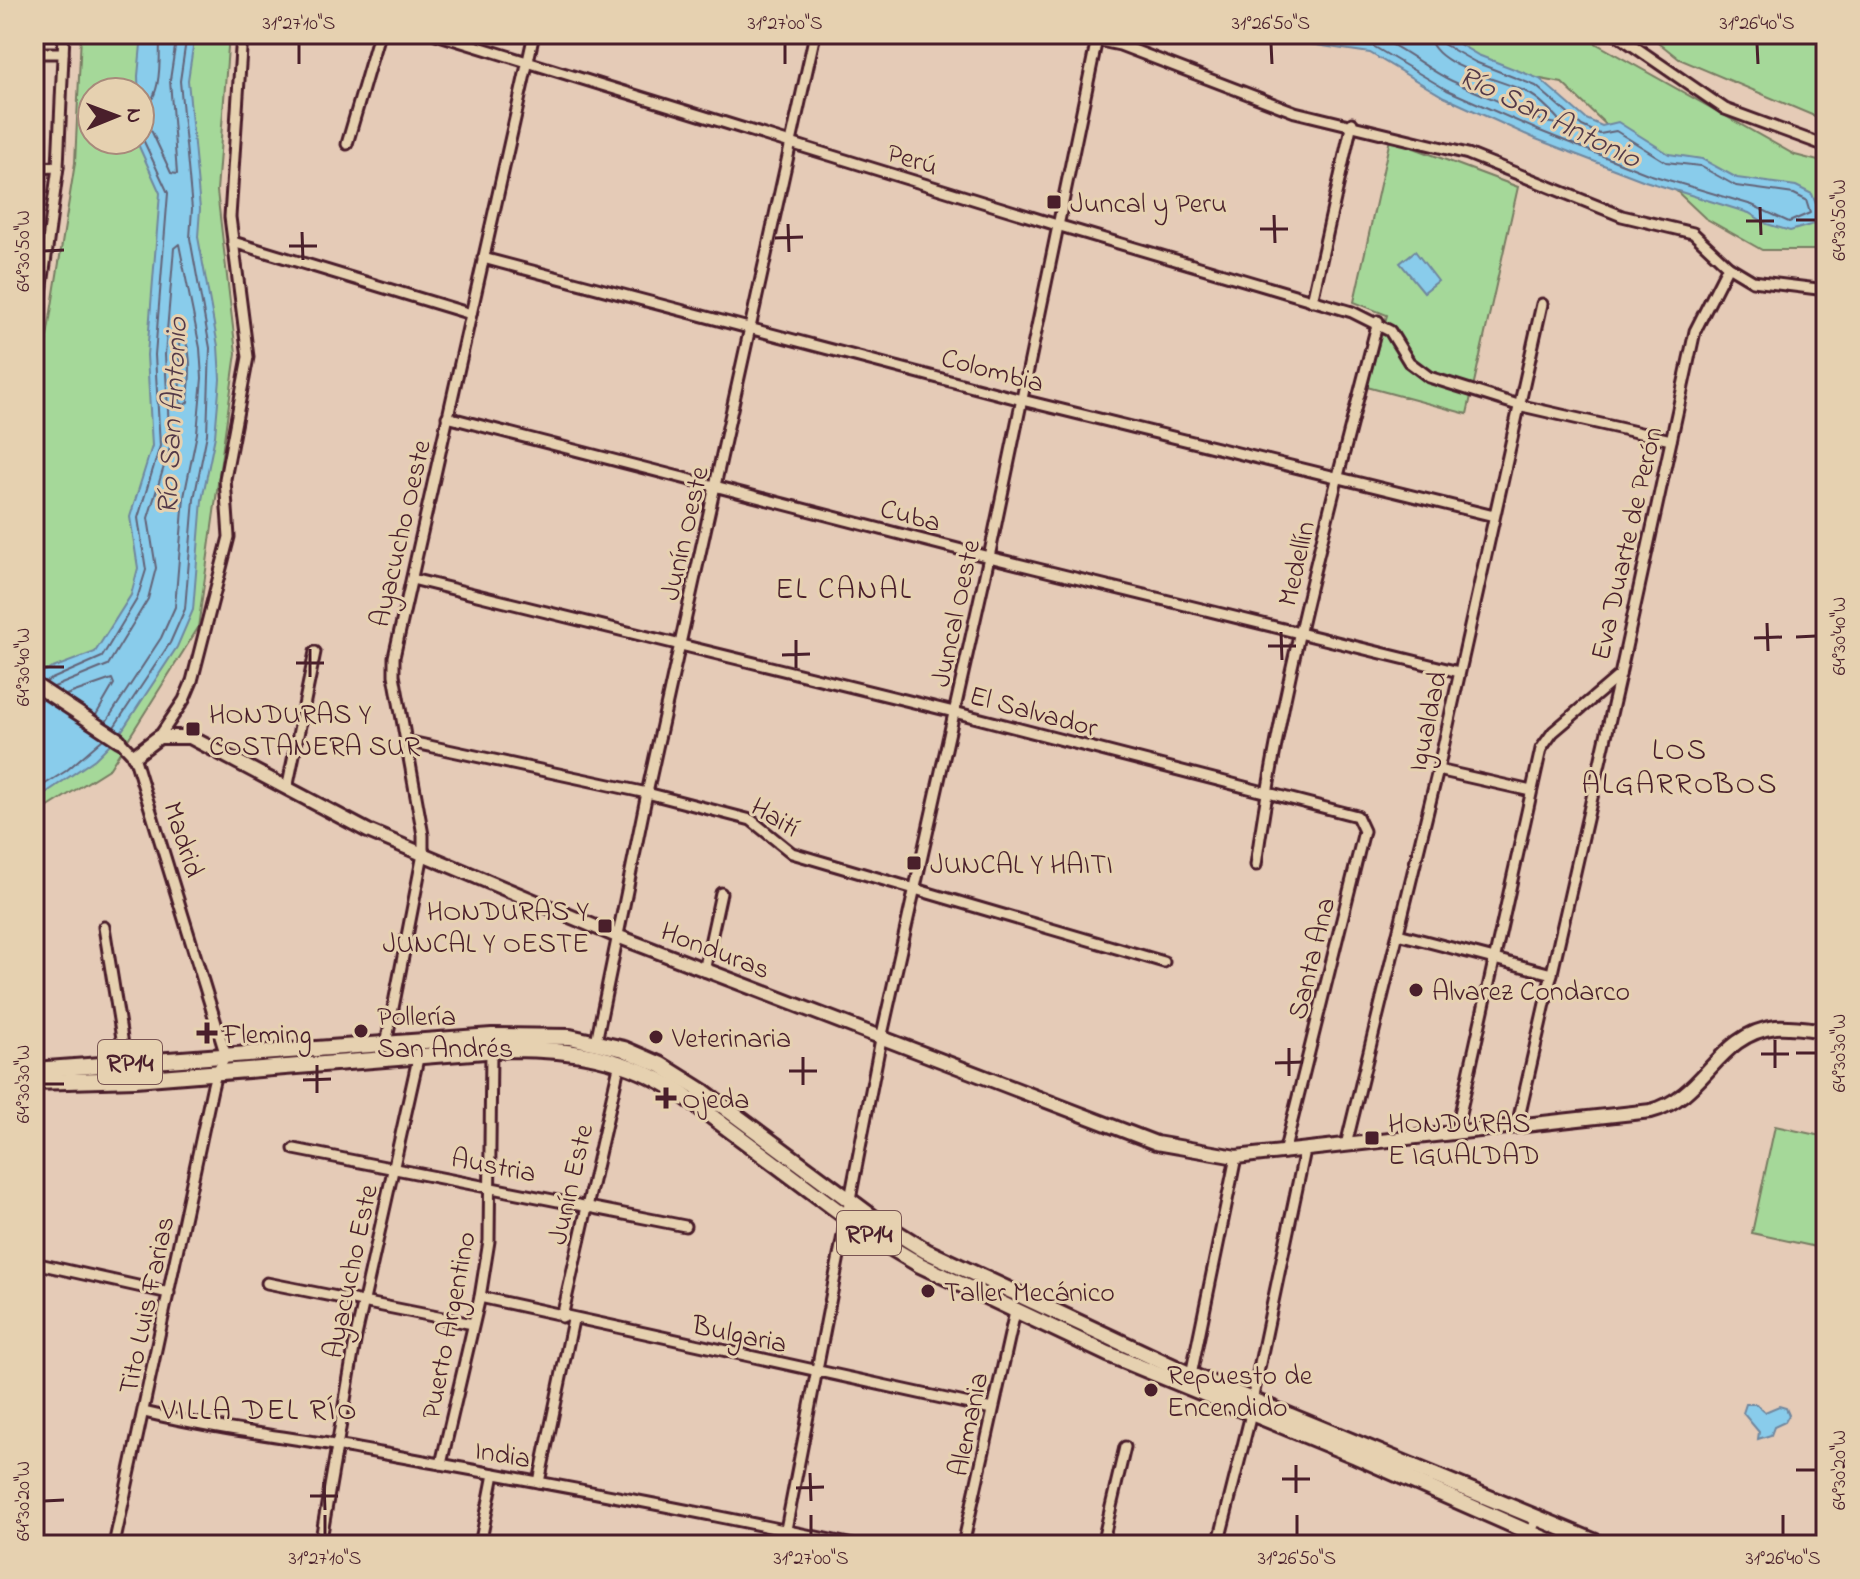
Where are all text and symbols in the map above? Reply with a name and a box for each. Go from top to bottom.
text: 31°27'10"S [263,10,336,39]
text: 31°27'00"S [747,10,823,39]
text: 31°26'50"S [1232,10,1310,39]
text: 31°26'40"S [1719,10,1795,39]
water label: Río San Antonio [1450,56,1648,182]
north arrow [76,76,156,156]
text: N [117,108,149,123]
street label: Perú [881,134,943,189]
text: 64°30'50"W [1826,179,1855,261]
place label: Juncal y Peru [1070,185,1227,226]
marker: Juncal y Peru [1045,193,1063,211]
text: 64°30'50"W [10,210,39,292]
water label: Río San Antonio [147,315,201,516]
street label: Colombia [936,339,1048,406]
street label: Eva Duarte de Perón [1582,423,1675,665]
street label: Ayacucho Oeste [361,436,444,631]
street label: Junín Oeste [651,462,722,605]
street label: Cuba [875,490,945,545]
street label: Medellín [1269,517,1328,610]
street label: Juncal Oeste [922,536,993,691]
district label: EL CANAL [775,569,913,613]
text: 64°30'40"W [1826,597,1855,675]
text: 64°30'40"W [10,628,39,706]
street label: Igualdad [1399,668,1460,776]
street label: El Salvador [964,677,1102,750]
place label: HONDURAS Y COSTANERA SUR [209,696,420,769]
marker: HONDURAS Y COSTANERA SUR [184,720,202,738]
district label: LOS ALGARROBOS [1581,730,1779,808]
street label: Haití [742,788,807,850]
street label: Madrid [150,797,213,883]
place label: JUNCAL Y HAITI [930,846,1113,887]
marker: JUNCAL Y HAITI [905,854,923,872]
place label: HONDURAS Y JUNCAL Y OESTE [383,893,589,966]
street label: Santa Ana [1278,893,1348,1024]
street label: Honduras [654,913,775,992]
marker: HONDURAS Y JUNCAL Y OESTE [596,917,614,935]
place label: Alvarez Condarco [1432,973,1630,1014]
marker: Alvarez Condarco [1407,981,1425,999]
place label: Pollería San Andrés [377,998,513,1071]
text: 64°30'30"W [1826,1014,1855,1092]
place label: Fleming [222,1016,312,1057]
place label: Veterinaria [671,1020,791,1061]
marker: Pollería San Andrés [352,1022,370,1040]
marker: Fleming [198,1024,216,1042]
marker: Veterinaria [647,1028,665,1046]
road number: RP14 [98,1040,162,1084]
text: 64°30'30"W [10,1045,39,1123]
place label: Ojeda [682,1081,749,1122]
marker: Ojeda [657,1089,675,1107]
place label: HONDURAS E IGUALDAD [1388,1105,1540,1178]
street label: Junín Este [539,1120,606,1249]
marker: HONDURAS E IGUALDAD [1363,1129,1381,1147]
street label: Austria [447,1139,539,1196]
street label: Ayacucho Este [314,1181,391,1362]
road number: RP14 [837,1211,901,1255]
street label: Tito Luis Farias [110,1213,187,1399]
street label: Puerto Argentino [412,1228,489,1423]
place label: Taller Mecánico [944,1274,1115,1315]
marker: Taller Mecánico [919,1282,937,1300]
street label: Bulgaria [687,1306,791,1366]
place label: Repuesto de Encendido [1167,1357,1313,1430]
street label: Alemania [939,1369,1001,1480]
marker: Repuesto de Encendido [1142,1381,1160,1399]
district label: VILLA DEL RÍO [160,1390,359,1434]
text: 64°30'20"W [1826,1430,1855,1510]
street label: India [471,1431,534,1482]
text: 64°30'20"W [10,1461,39,1541]
text: 31°27'10"S [289,1545,362,1574]
text: 31°27'00"S [773,1545,849,1574]
text: 31°26'50"S [1258,1545,1336,1574]
text: 31°26'40"S [1745,1545,1821,1574]

